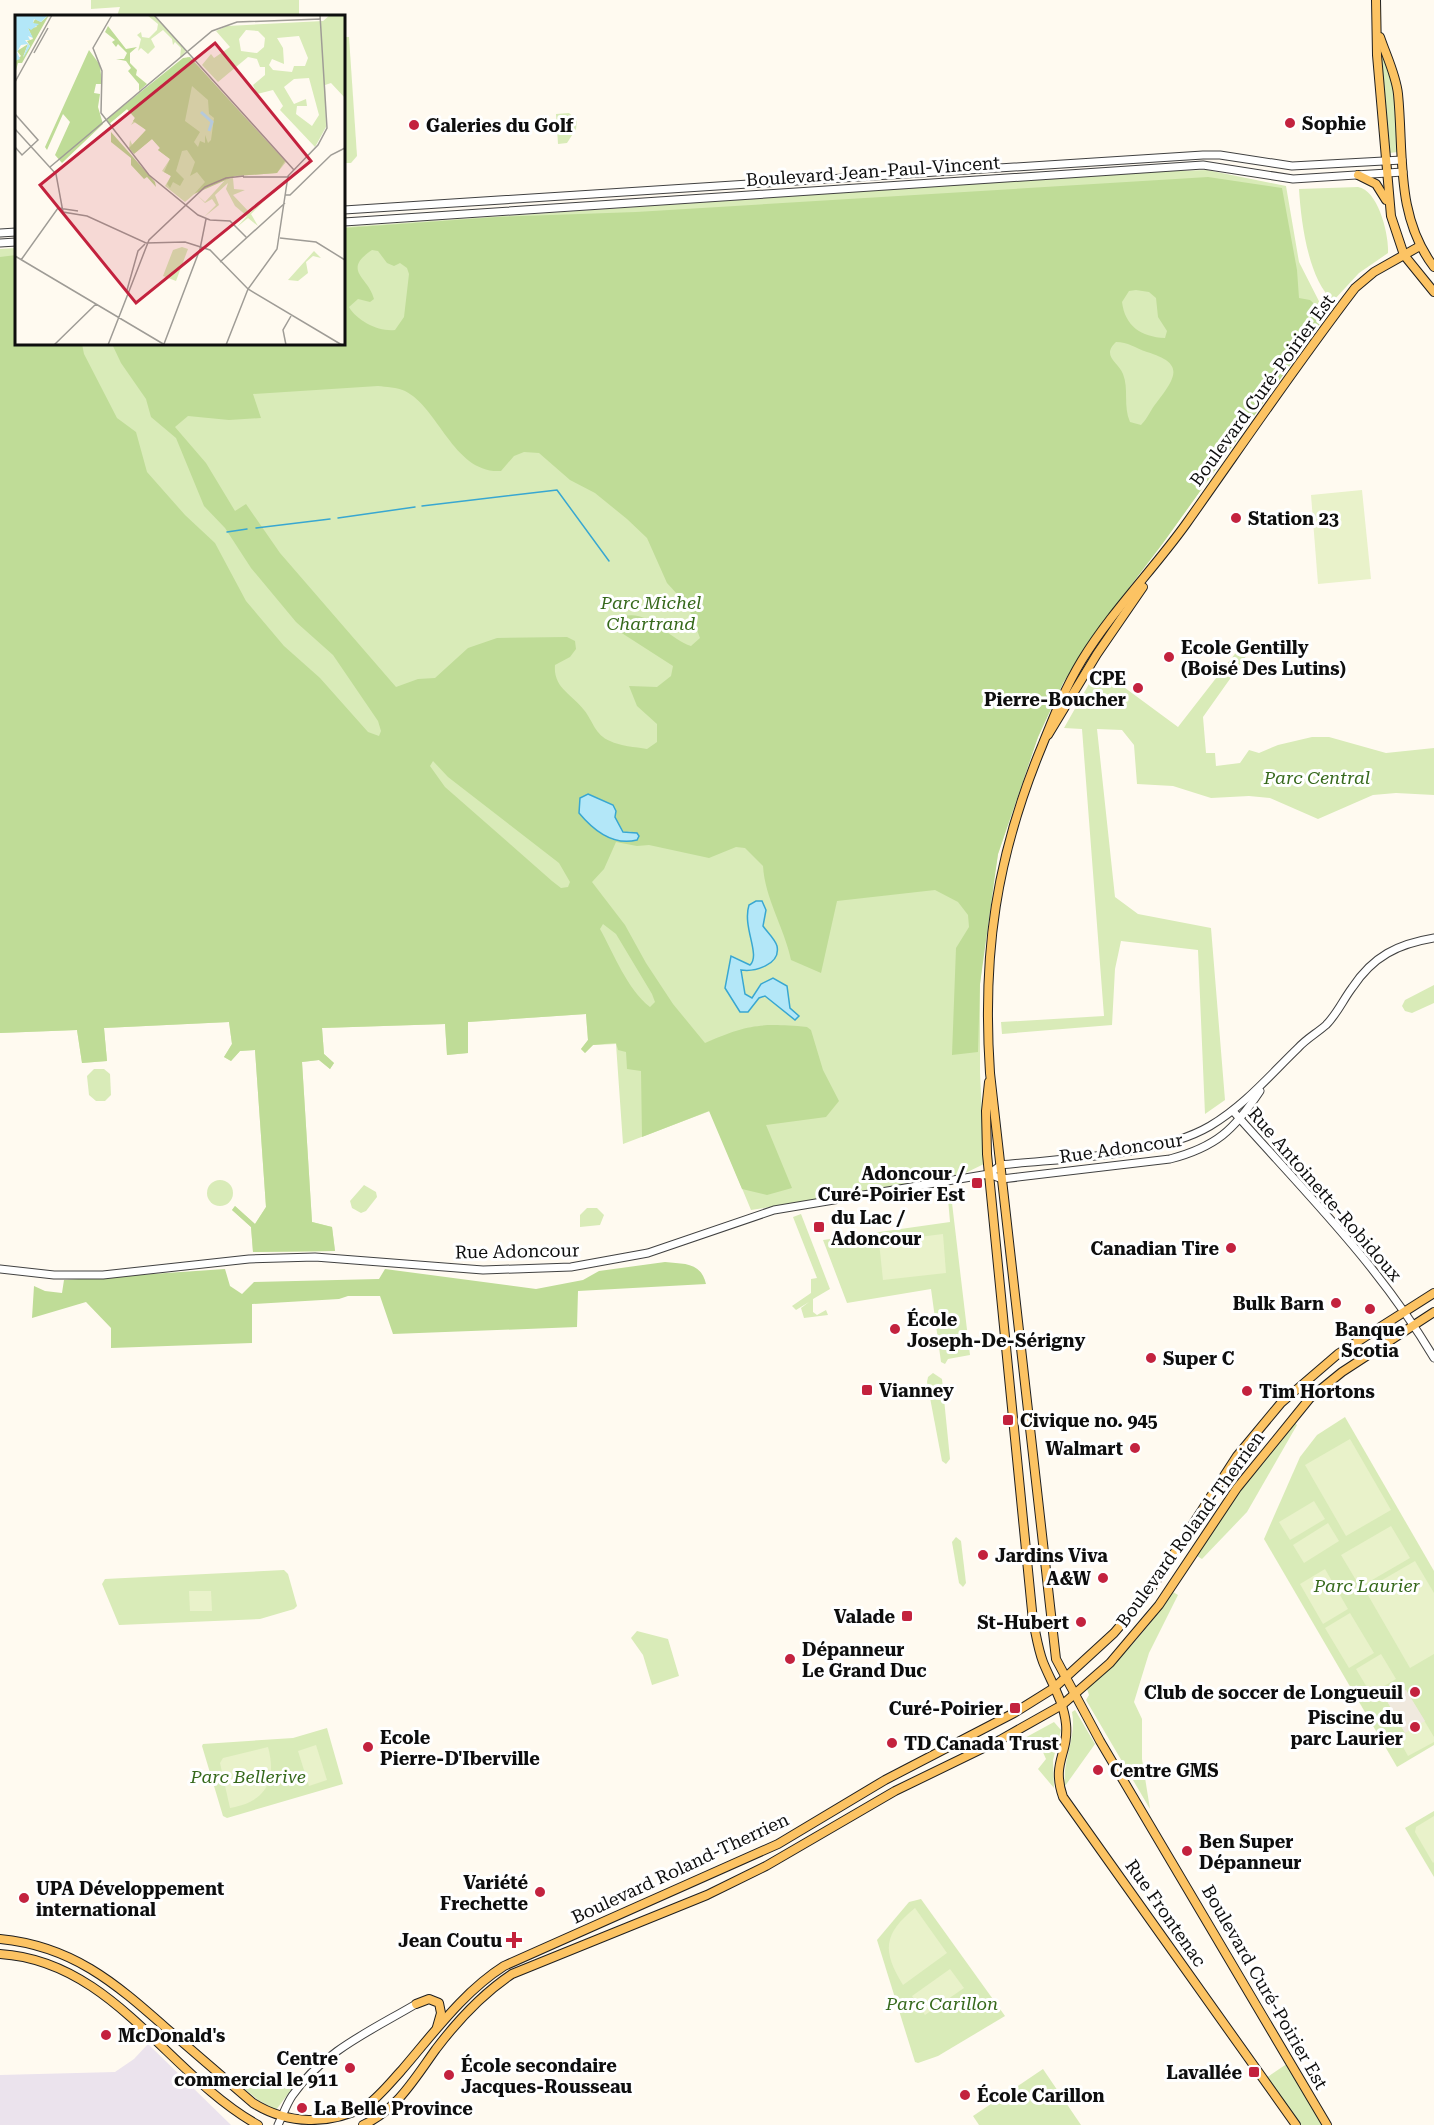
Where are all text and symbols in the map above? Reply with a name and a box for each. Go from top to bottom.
inset map [15,15,345,345]
place label: Sophie [1302,113,1366,134]
place label: Galeries du Golf [426,115,575,136]
marker: Sophie [1283,116,1297,130]
marker: Galeries du Golf [407,118,421,132]
street label: Boulevard Jean-Paul-Vincent [745,152,1001,190]
street label: Boulevard Curé-Poirier Est [1185,290,1339,490]
place label: Station 23 [1248,508,1339,529]
marker: Station 23 [1229,511,1243,525]
park label: Parc Michel Chartrand [600,592,701,634]
place label: Ecole Gentilly (Boisé Des Lutins) [1181,637,1346,679]
marker: Ecole Gentilly (Boisé Des Lutins) [1162,650,1176,664]
place label: CPE Pierre-Boucher [984,668,1126,710]
marker: CPE Pierre-Boucher [1131,681,1145,695]
park label: Parc Central [1263,767,1370,788]
street label: Rue Antoinette-Robidoux [1244,1103,1407,1286]
street label: Rue Adoncour [1058,1129,1184,1167]
place label: Adoncour / Curé-Poirier Est [818,1163,966,1205]
marker: Adoncour / Curé-Poirier Est [970,1176,984,1190]
place label: du Lac / Adoncour [831,1207,922,1249]
marker: du Lac / Adoncour [812,1220,826,1234]
place label: Canadian Tire [1090,1238,1219,1259]
street label: Rue Adoncour [455,1239,579,1263]
marker: Canadian Tire [1224,1241,1238,1255]
place label: Bulk Barn [1233,1293,1324,1314]
marker: Bulk Barn [1329,1296,1343,1310]
marker: Banque Scotia [1363,1302,1377,1316]
place label: École Joseph-De-Sérigny [907,1308,1085,1351]
place label: Banque Scotia [1335,1319,1405,1361]
marker: École Joseph-De-Sérigny [888,1322,902,1336]
place label: Super C [1163,1348,1235,1369]
marker: Super C [1144,1351,1158,1365]
place label: Vianney [879,1380,954,1401]
place label: Tim Hortons [1259,1381,1375,1402]
marker: Vianney [860,1383,874,1397]
marker: Tim Hortons [1240,1384,1254,1398]
place label: Civique no. 945 [1020,1410,1158,1431]
marker: Civique no. 945 [1001,1413,1015,1427]
street label: Boulevard Roland-Therrien [1112,1427,1268,1631]
place label: Walmart [1045,1438,1123,1459]
marker: Walmart [1128,1441,1142,1455]
place label: Jardins Viva [995,1545,1108,1566]
marker: Jardins Viva [976,1548,990,1562]
place label: A&W [1046,1568,1092,1589]
marker: A&W [1096,1571,1110,1585]
park label: Parc Laurier [1313,1575,1421,1596]
place label: Valade [834,1606,895,1627]
marker: Valade [900,1609,914,1623]
place label: St-Hubert [977,1612,1069,1633]
marker: St-Hubert [1074,1615,1088,1629]
place label: Dépanneur Le Grand Duc [802,1639,927,1681]
marker: Dépanneur Le Grand Duc [783,1652,797,1666]
place label: Club de soccer de Longueuil [1144,1682,1403,1703]
marker: Club de soccer de Longueuil [1408,1685,1422,1699]
place label: Curé-Poirier [889,1698,1003,1719]
marker: Curé-Poirier [1008,1701,1022,1715]
place label: Piscine du parc Laurier [1291,1707,1403,1749]
marker: Piscine du parc Laurier [1408,1720,1422,1734]
place label: Ecole Pierre-D'Iberville [380,1727,540,1769]
place label: TD Canada Trust [904,1733,1059,1754]
marker: TD Canada Trust [885,1736,899,1750]
marker: Ecole Pierre-D'Iberville [361,1740,375,1754]
place label: Centre GMS [1110,1760,1219,1781]
marker: Centre GMS [1091,1763,1105,1777]
park label: Parc Bellerive [189,1766,306,1787]
street label: Boulevard Roland-Therrien [568,1808,792,1928]
place label: Ben Super Dépanneur [1199,1831,1301,1873]
marker: Ben Super Dépanneur [1180,1844,1194,1858]
street label: Rue Frontenac [1121,1855,1211,1971]
place label: Variété Frechette [440,1872,528,1914]
place label: UPA Développement international [36,1878,224,1920]
street label: Boulevard Curé-Poirier Est [1198,1881,1332,2093]
marker: Variété Frechette [533,1885,547,1899]
marker: UPA Développement international [17,1891,31,1905]
place label: Jean Coutu [398,1930,502,1951]
marker: Jean Coutu [507,1933,521,1947]
park label: Parc Carillon [885,1993,998,2014]
place label: McDonald's [118,2025,225,2046]
marker: McDonald's [99,2028,113,2042]
place label: Centre commercial le 911 [174,2048,338,2090]
place label: École secondaire Jacques-Rousseau [461,2054,632,2097]
marker: Centre commercial le 911 [343,2061,357,2075]
place label: Lavallée [1166,2062,1242,2083]
marker: Lavallée [1247,2065,1261,2079]
marker: École secondaire Jacques-Rousseau [442,2068,456,2082]
place label: École Carillon [977,2084,1105,2106]
marker: École Carillon [958,2088,972,2102]
place label: La Belle Province [314,2098,473,2119]
marker: La Belle Province [295,2101,309,2115]

